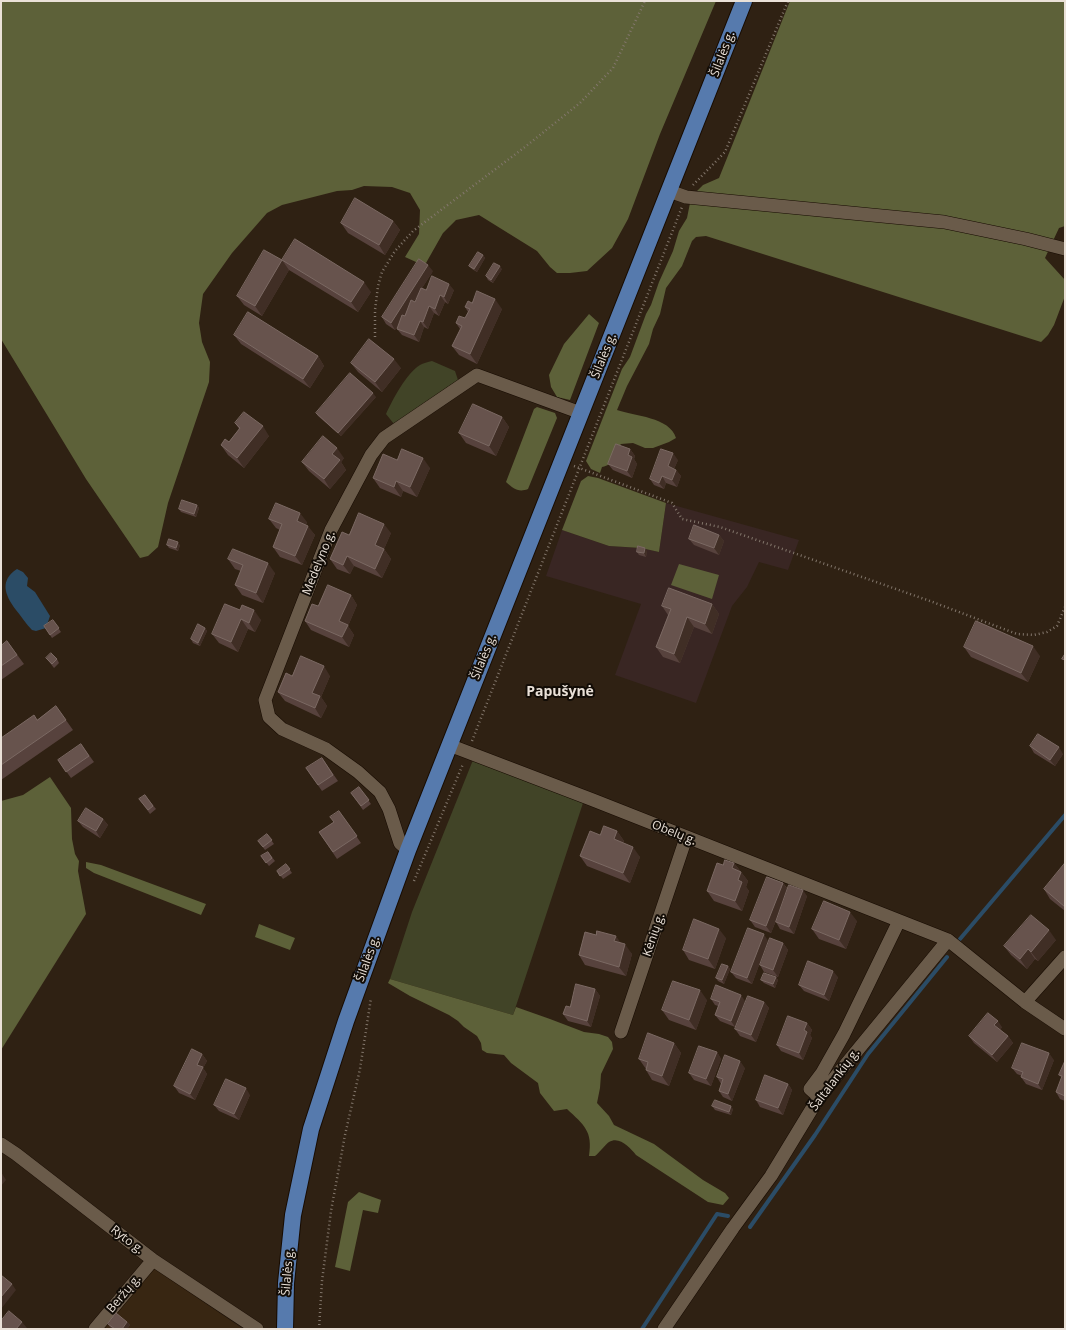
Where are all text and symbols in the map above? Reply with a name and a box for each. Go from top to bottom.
street label: Šilalės g. [708,29,738,79]
street label: Šilalės g. [588,331,620,381]
street label: Medelyno g. [300,529,338,597]
street label: Šilalės g. [468,632,500,682]
district label: Papušynė [526,684,594,700]
street label: Obelų g. [650,818,698,848]
street label: Kėnių g. [640,912,668,958]
street label: Šilalės g. [353,934,383,984]
street label: Šaltalankių g. [807,1046,863,1114]
street label: Ryto g. [108,1223,146,1257]
street label: Šilalės g. [279,1248,297,1296]
street label: Beržų g. [104,1272,144,1316]

